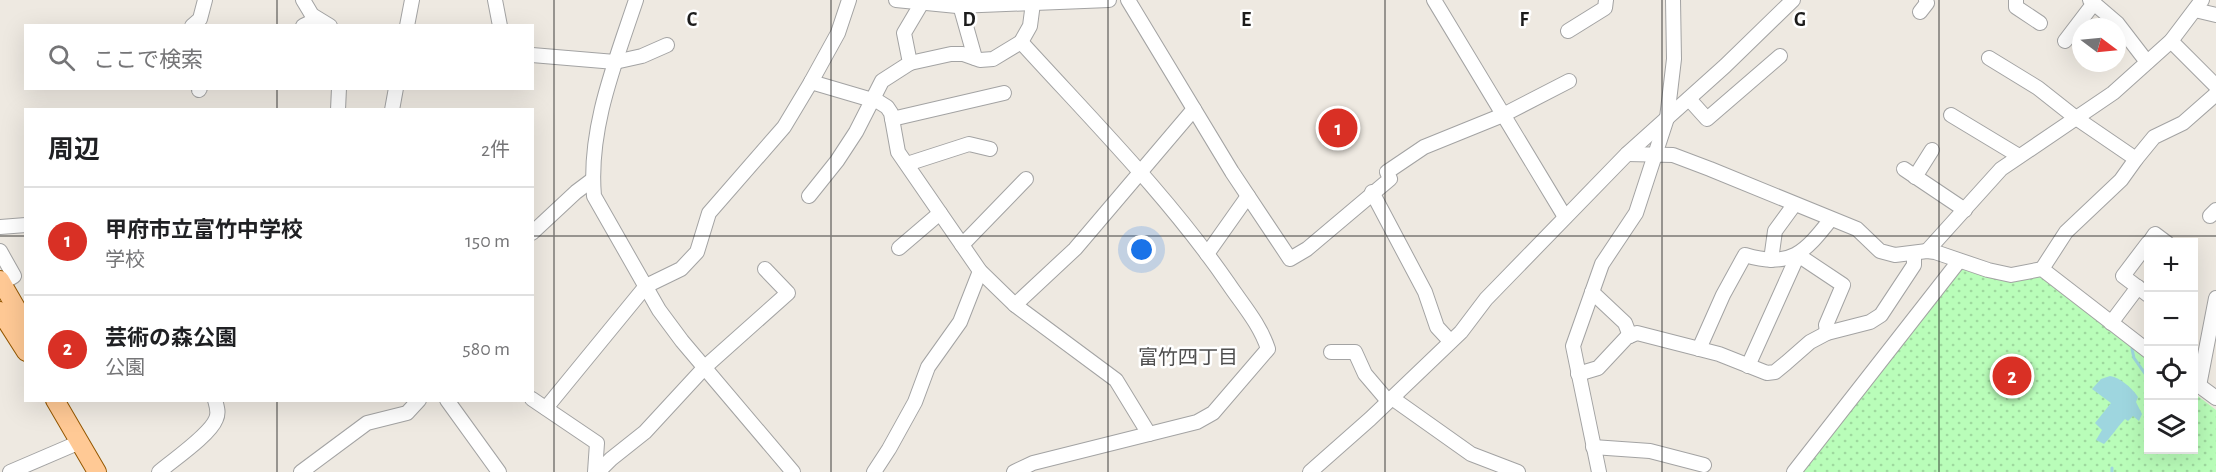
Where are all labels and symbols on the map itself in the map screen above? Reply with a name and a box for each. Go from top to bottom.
text: C [687,10,698,30]
text: D [962,10,976,30]
text: E [1241,10,1251,30]
text: F [1519,10,1529,30]
text: G [1794,10,1806,30]
north arrow [2072,18,2126,72]
pin: 1 [1318,106,1358,150]
your location [1127,235,1156,264]
district label: 富竹四丁目 [1138,346,1238,368]
pin: 2 [1992,354,2032,398]

